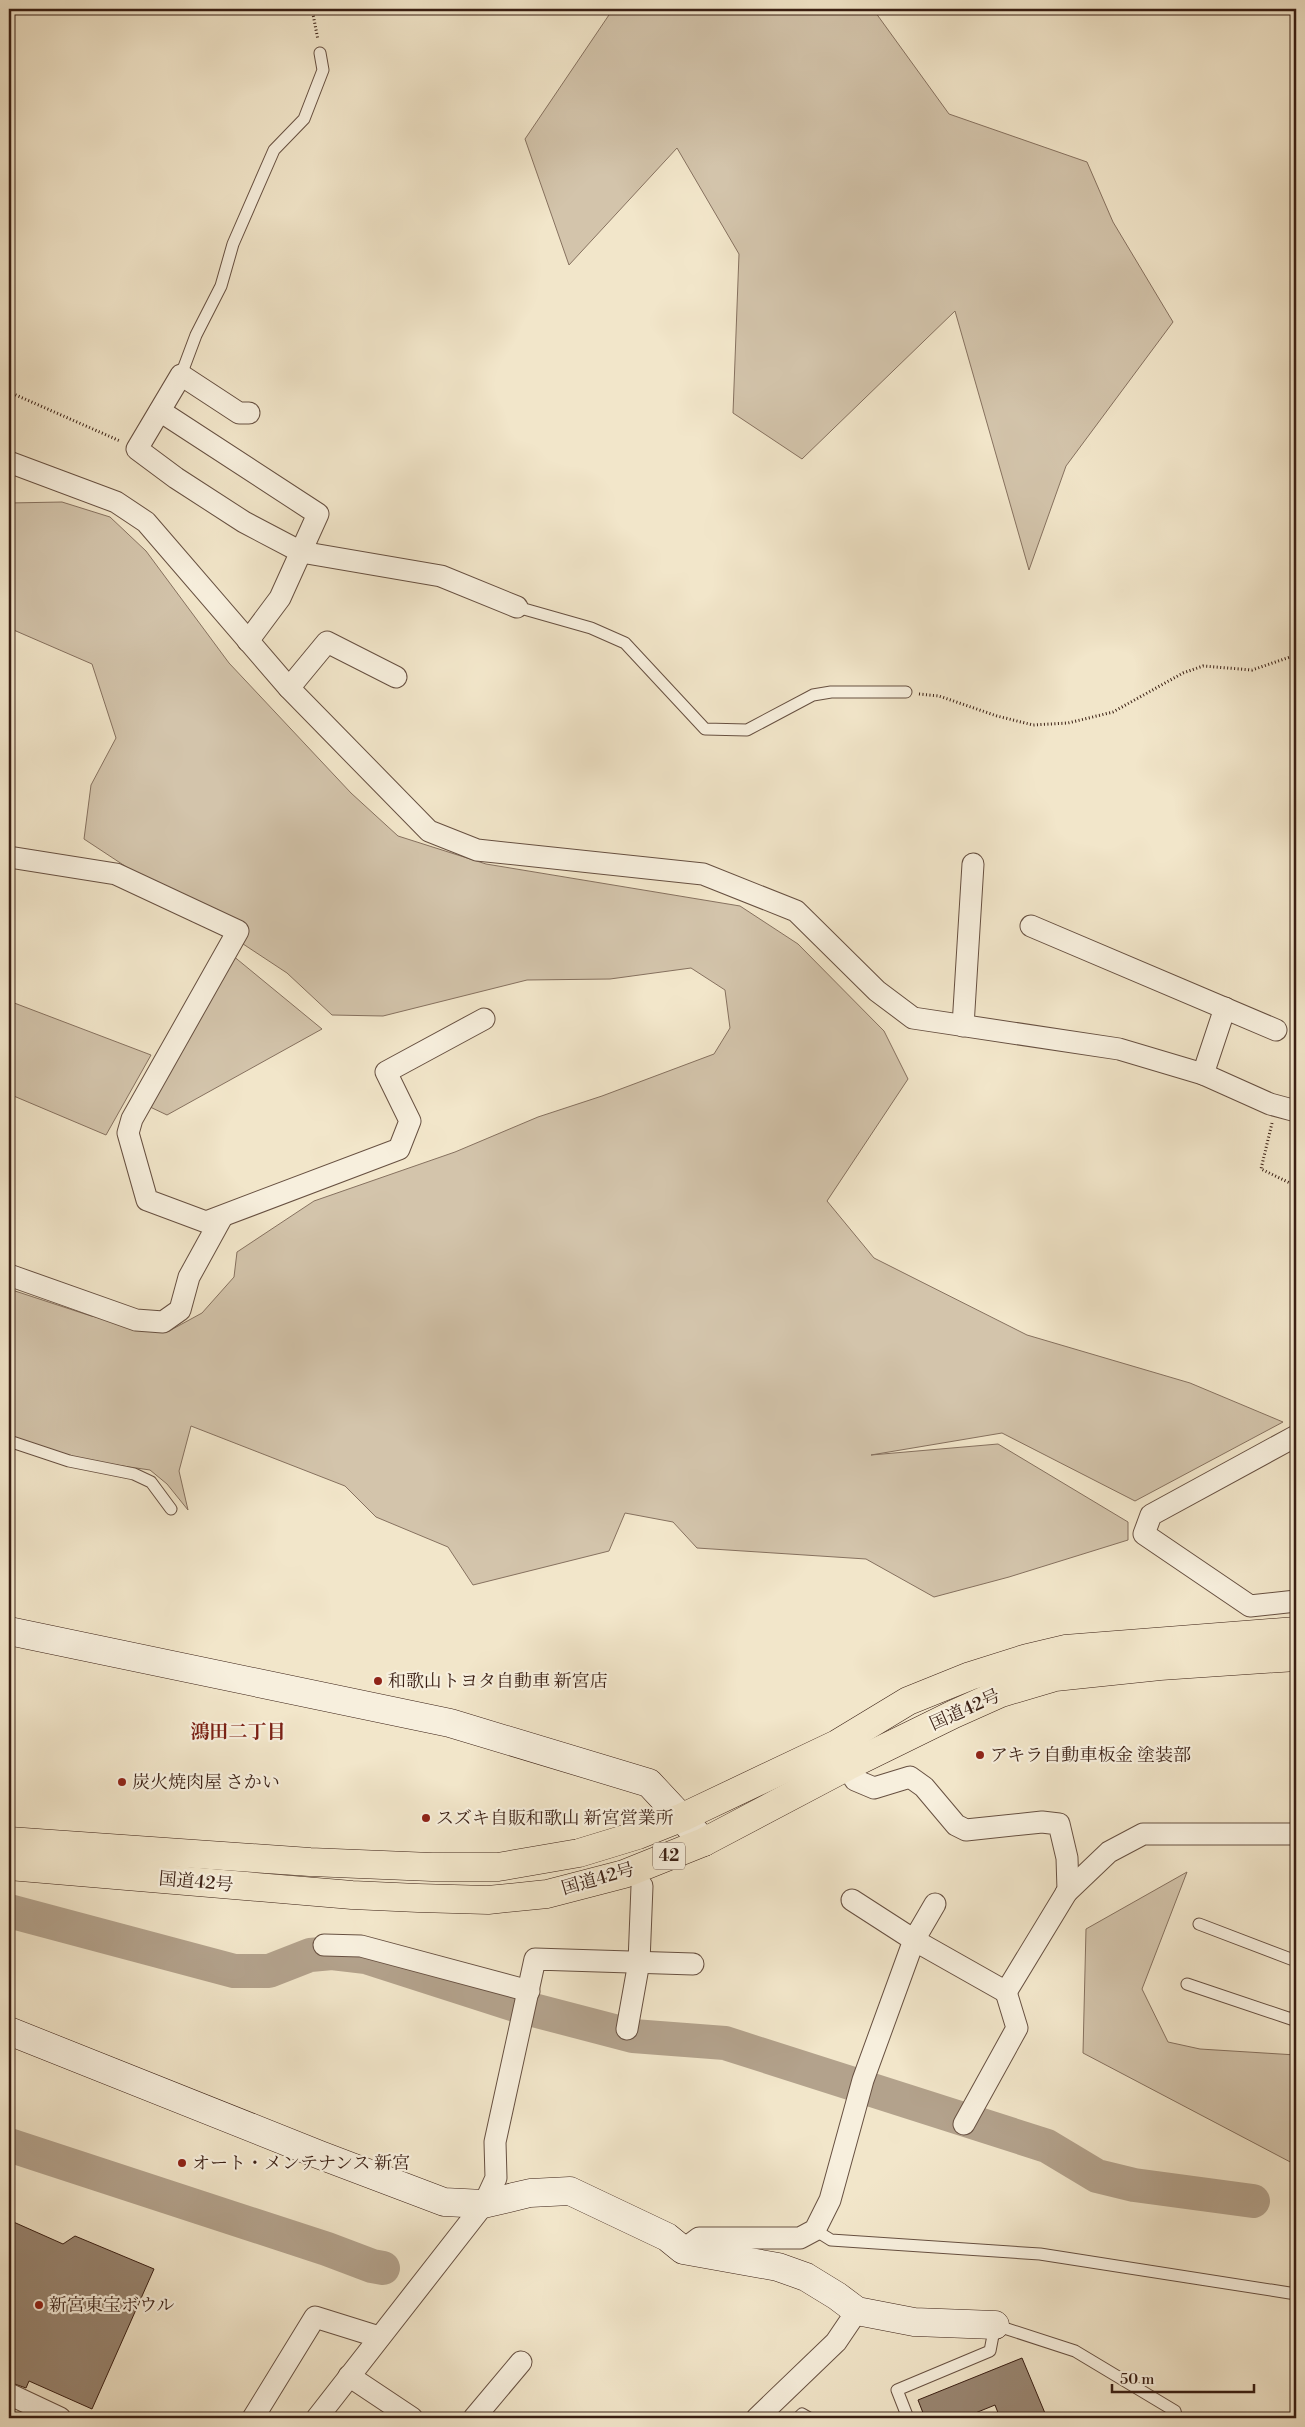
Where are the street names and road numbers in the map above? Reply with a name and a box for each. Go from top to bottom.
street label: 国道42号 [926,1684,1004,1736]
road number: 42 [653,1842,685,1870]
street label: 国道42号 [559,1858,637,1900]
street label: 国道42号 [158,1867,234,1897]

